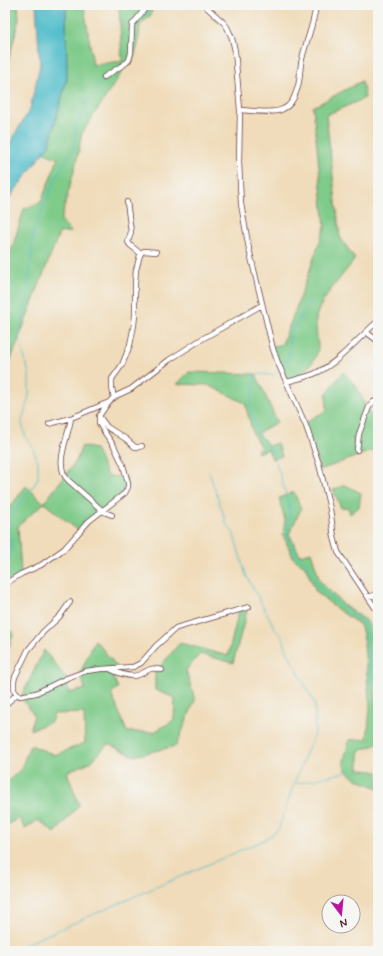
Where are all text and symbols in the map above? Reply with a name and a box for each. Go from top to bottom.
north arrow [321,894,361,934]
text: N [338,915,349,930]

